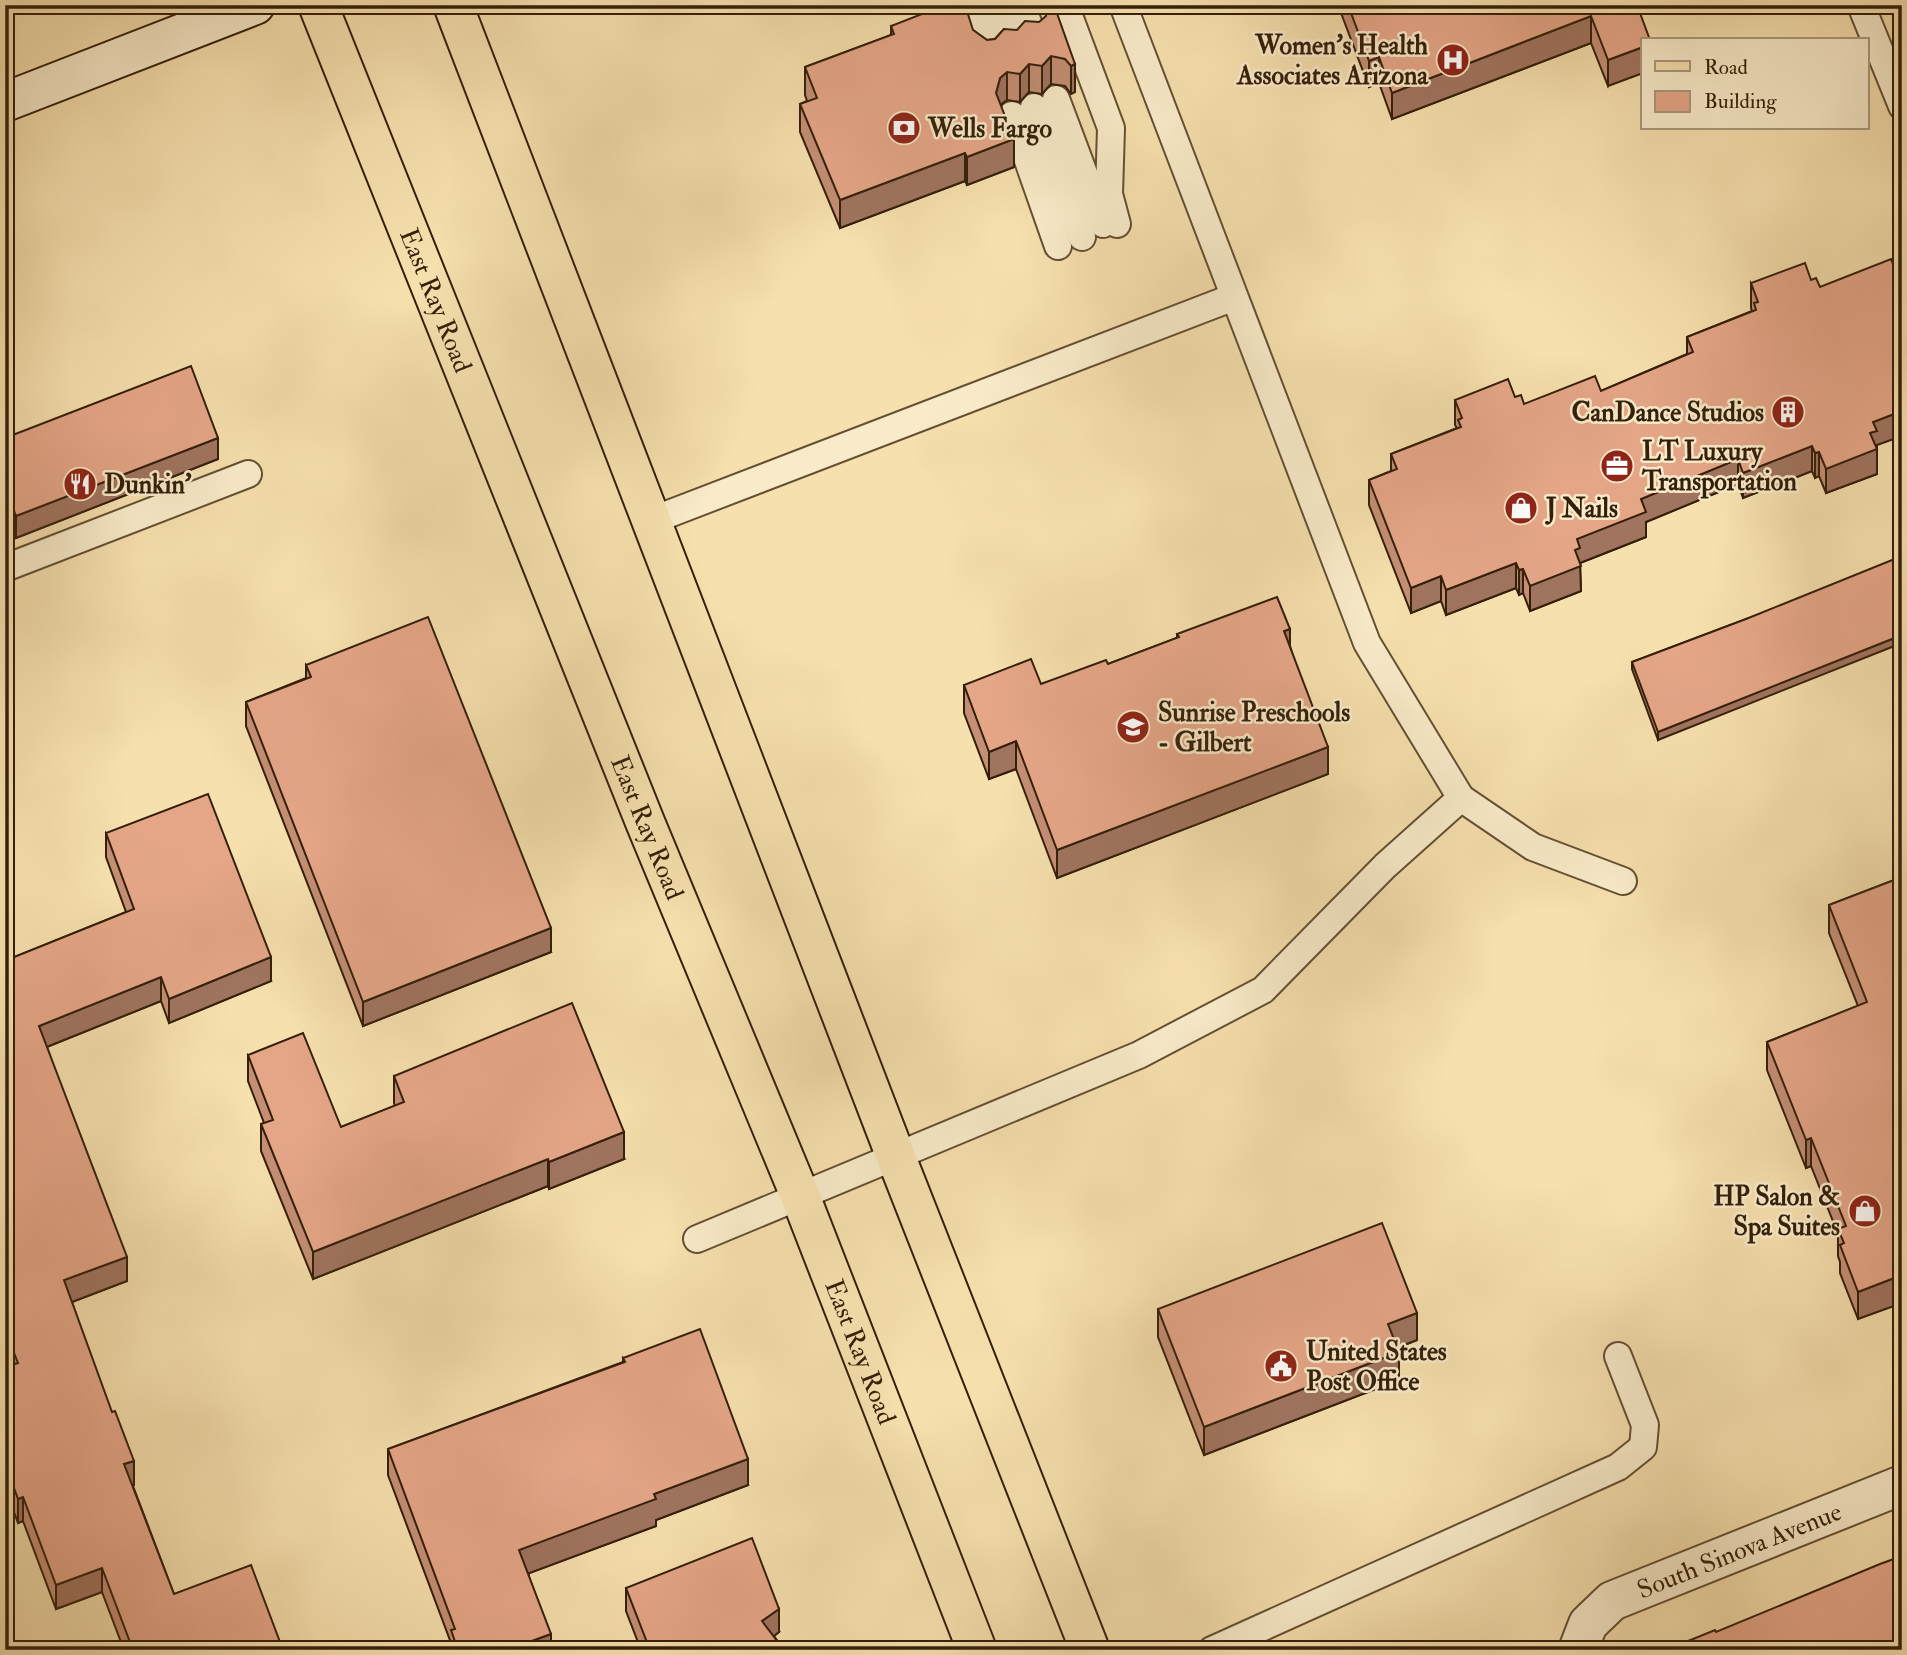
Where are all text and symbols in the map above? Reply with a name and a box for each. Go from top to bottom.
place label: Women's Health Associates Arizona [1236,30,1429,92]
legend [1641,38,1868,130]
hospital icon: Women's Health Associates Arizona [1434,41,1472,79]
text: Road [1704,54,1749,81]
text: Building [1704,88,1777,115]
bank icon: Wells Fargo [885,109,923,147]
place label: Wells Fargo [927,113,1052,146]
street label: East Ray Road [392,224,479,378]
building icon: CanDance Studios [1769,393,1807,431]
place label: CanDance Studios [1572,397,1764,429]
place label: LT Luxury Transportation [1641,436,1797,499]
office icon: LT Luxury Transportation [1598,447,1636,485]
restaurant icon: Dunkin' [61,465,99,503]
place label: Dunkin' [104,469,192,501]
shop icon: J Nails [1502,489,1540,527]
place label: J Nails [1544,493,1618,525]
place label: Sunrise Preschools - Gilbert [1158,697,1350,759]
school or university icon: Sunrise Preschools - Gilbert [1114,708,1152,746]
street label: East Ray Road [603,751,690,905]
place label: HP Salon & Spa Suites [1713,1181,1840,1244]
shop icon: HP Salon & Spa Suites [1846,1192,1884,1230]
street label: East Ray Road [817,1275,903,1429]
place label: United States Post Office [1306,1336,1447,1398]
public building icon: United States Post Office [1262,1347,1300,1385]
street label: South Sinova Avenue [1633,1496,1847,1606]

